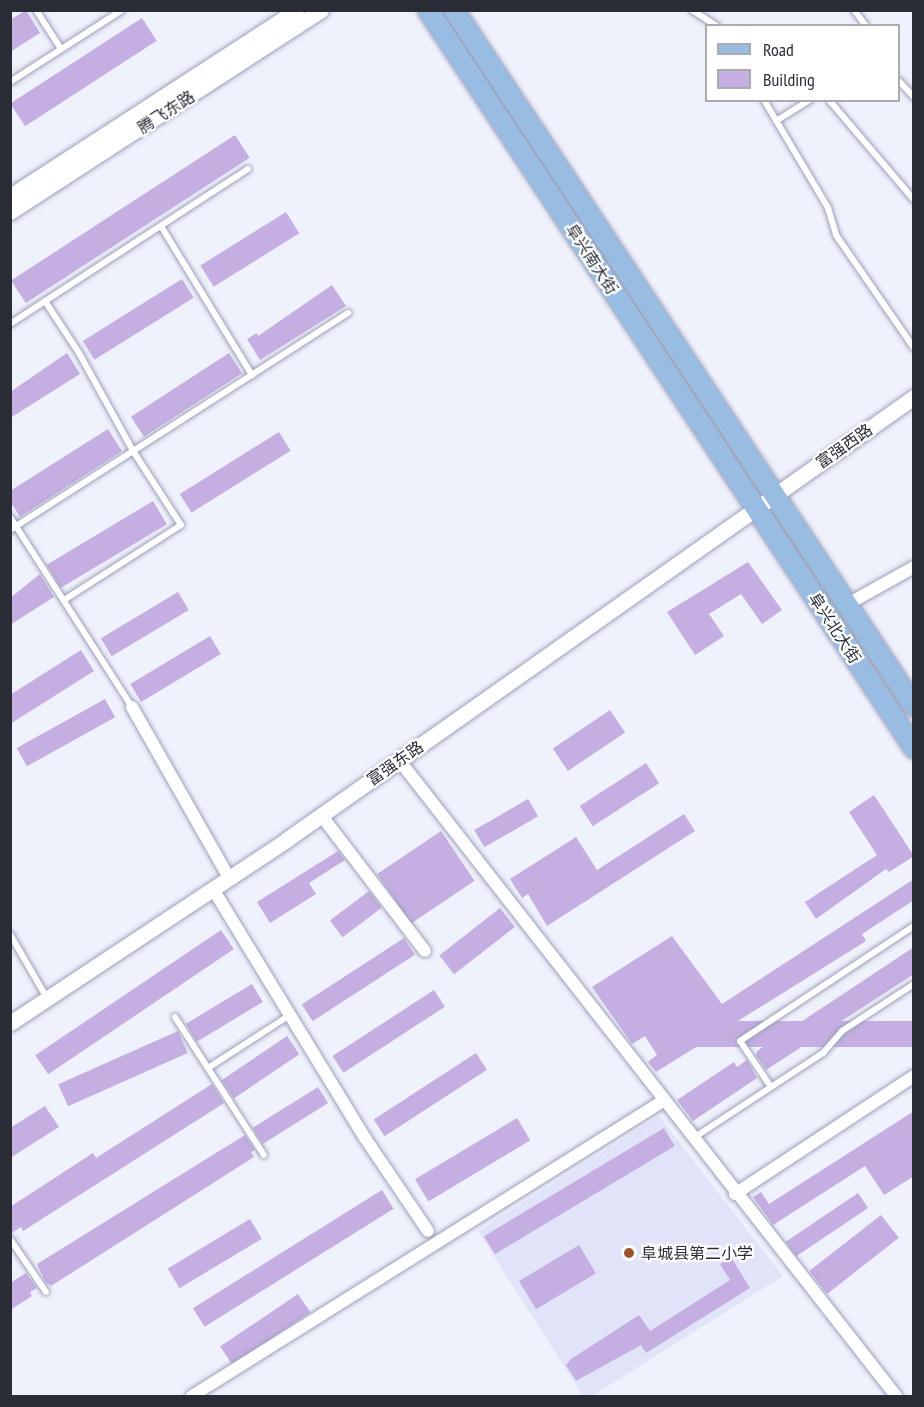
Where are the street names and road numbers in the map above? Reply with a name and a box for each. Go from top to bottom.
street label: 腾飞东路 [134,87,198,137]
street label: 阜兴南大街 [562,220,622,298]
street label: 富强西路 [812,420,876,472]
street label: 阜兴北大街 [805,589,865,667]
street label: 富强东路 [363,737,427,789]

